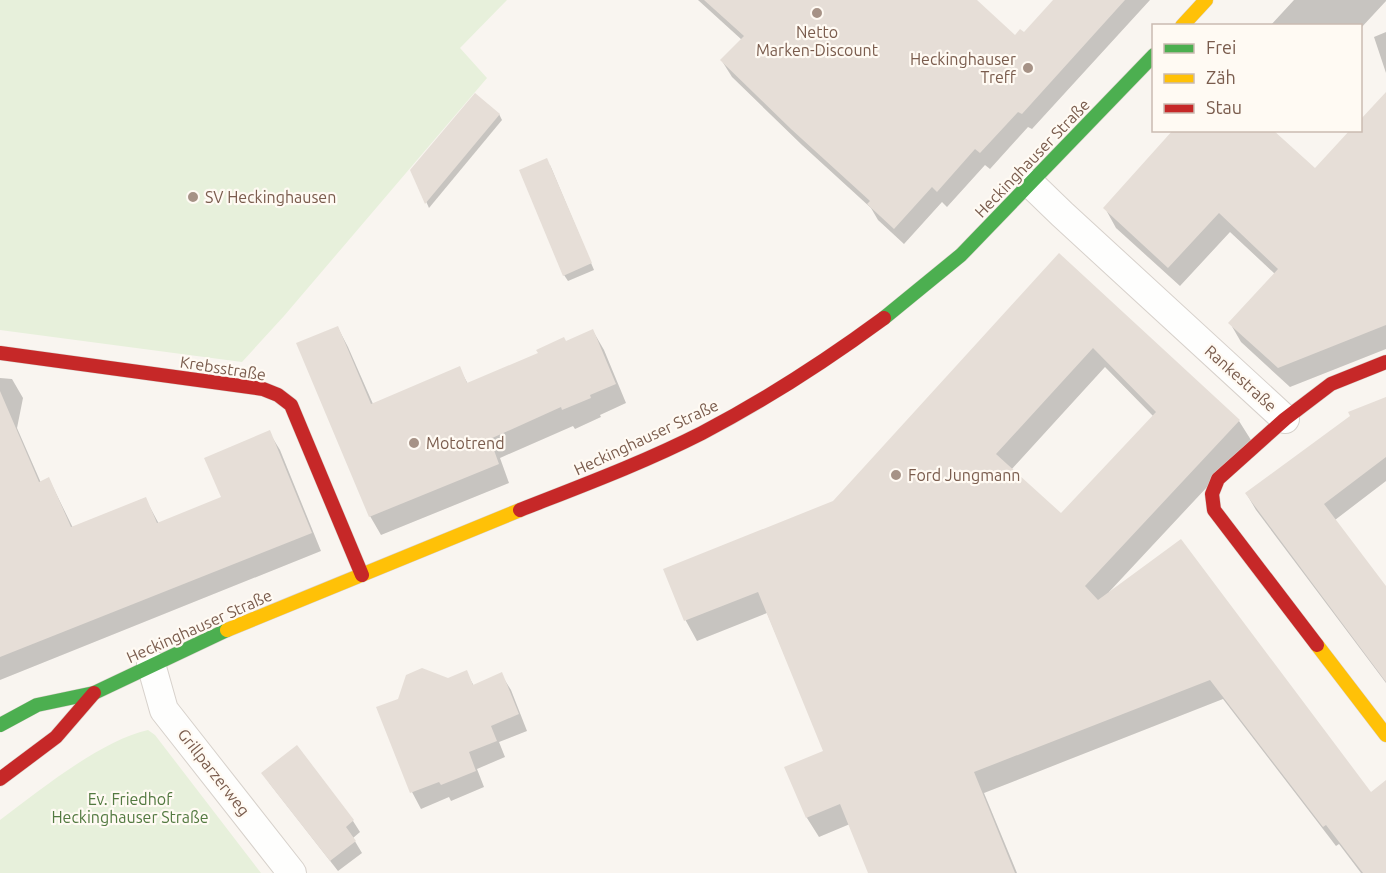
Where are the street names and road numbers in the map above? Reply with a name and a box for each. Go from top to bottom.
street label: Heckinghauser Straße [971,95,1093,221]
street label: Rankestraße [1202,341,1280,415]
street label: Krebsstraße [179,352,267,384]
street label: Heckinghauser Straße [571,396,721,478]
street label: Heckinghauser Straße [124,586,274,666]
street label: Grillparzerweg [174,725,254,819]

